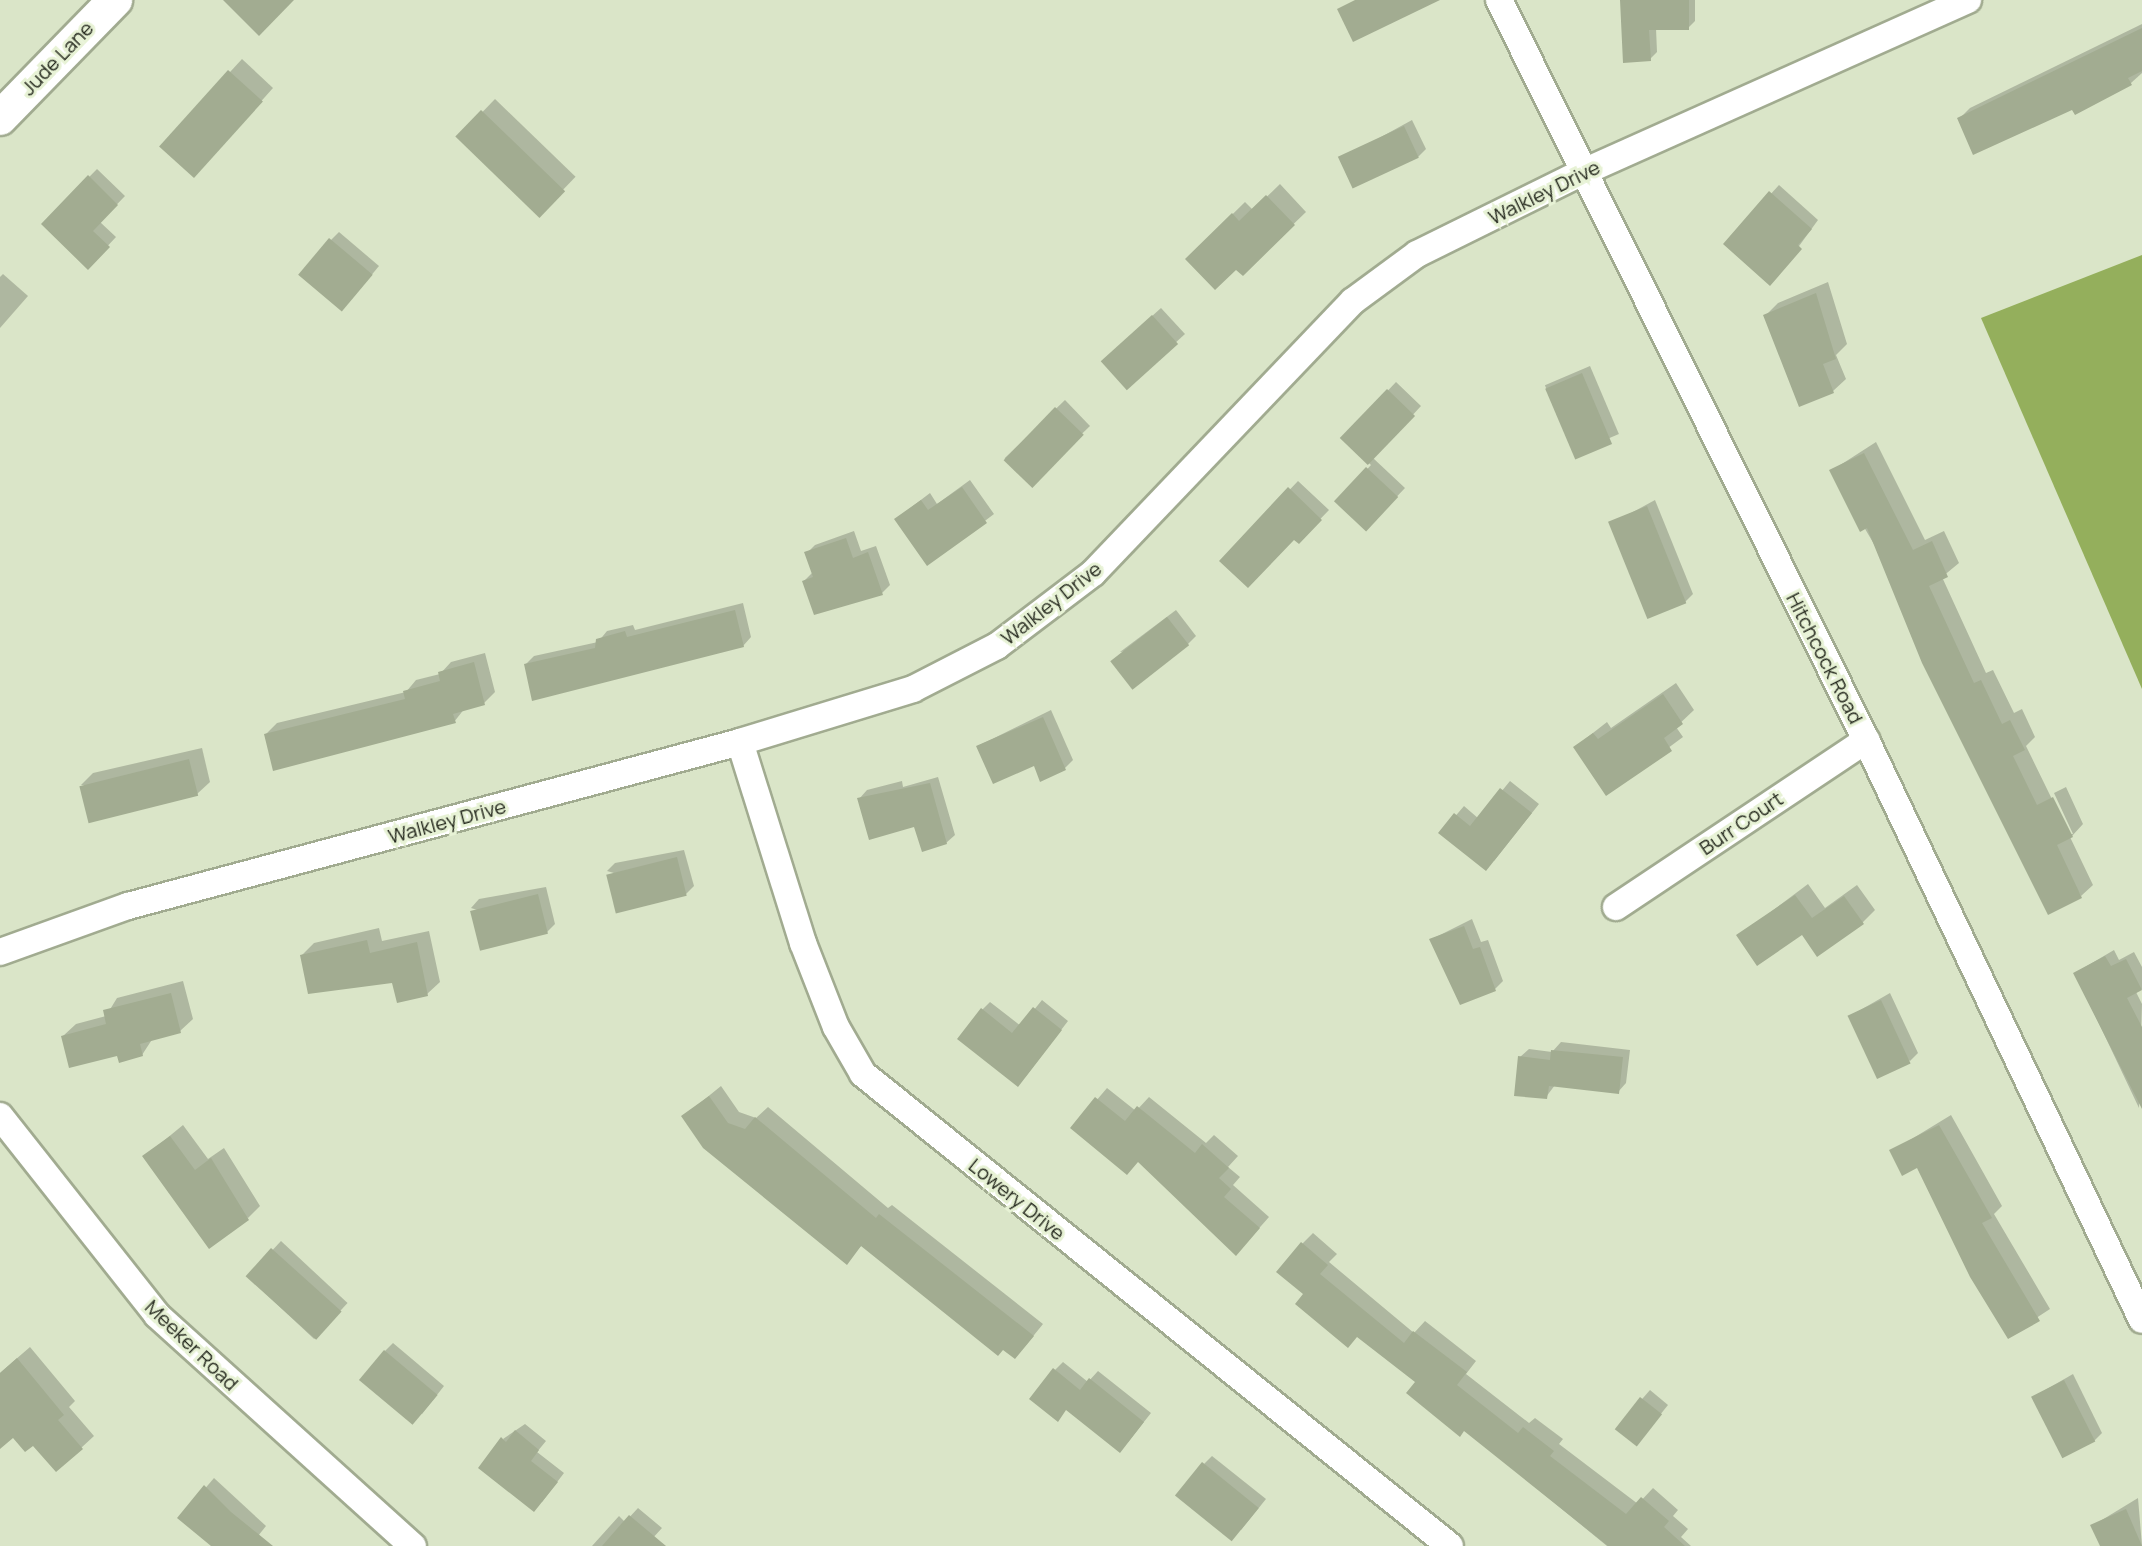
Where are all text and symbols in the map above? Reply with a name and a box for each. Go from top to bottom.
street label: Jude Lane [16,16,98,100]
street label: Walkley Drive [1484,155,1604,229]
street label: Walkley Drive [996,556,1106,650]
street label: Hitchcock Road [1782,588,1868,728]
street label: Burr Court [1695,786,1787,860]
street label: Walkley Drive [385,794,509,848]
street label: Lowery Drive [964,1153,1070,1245]
street label: Meeker Road [140,1295,244,1395]

